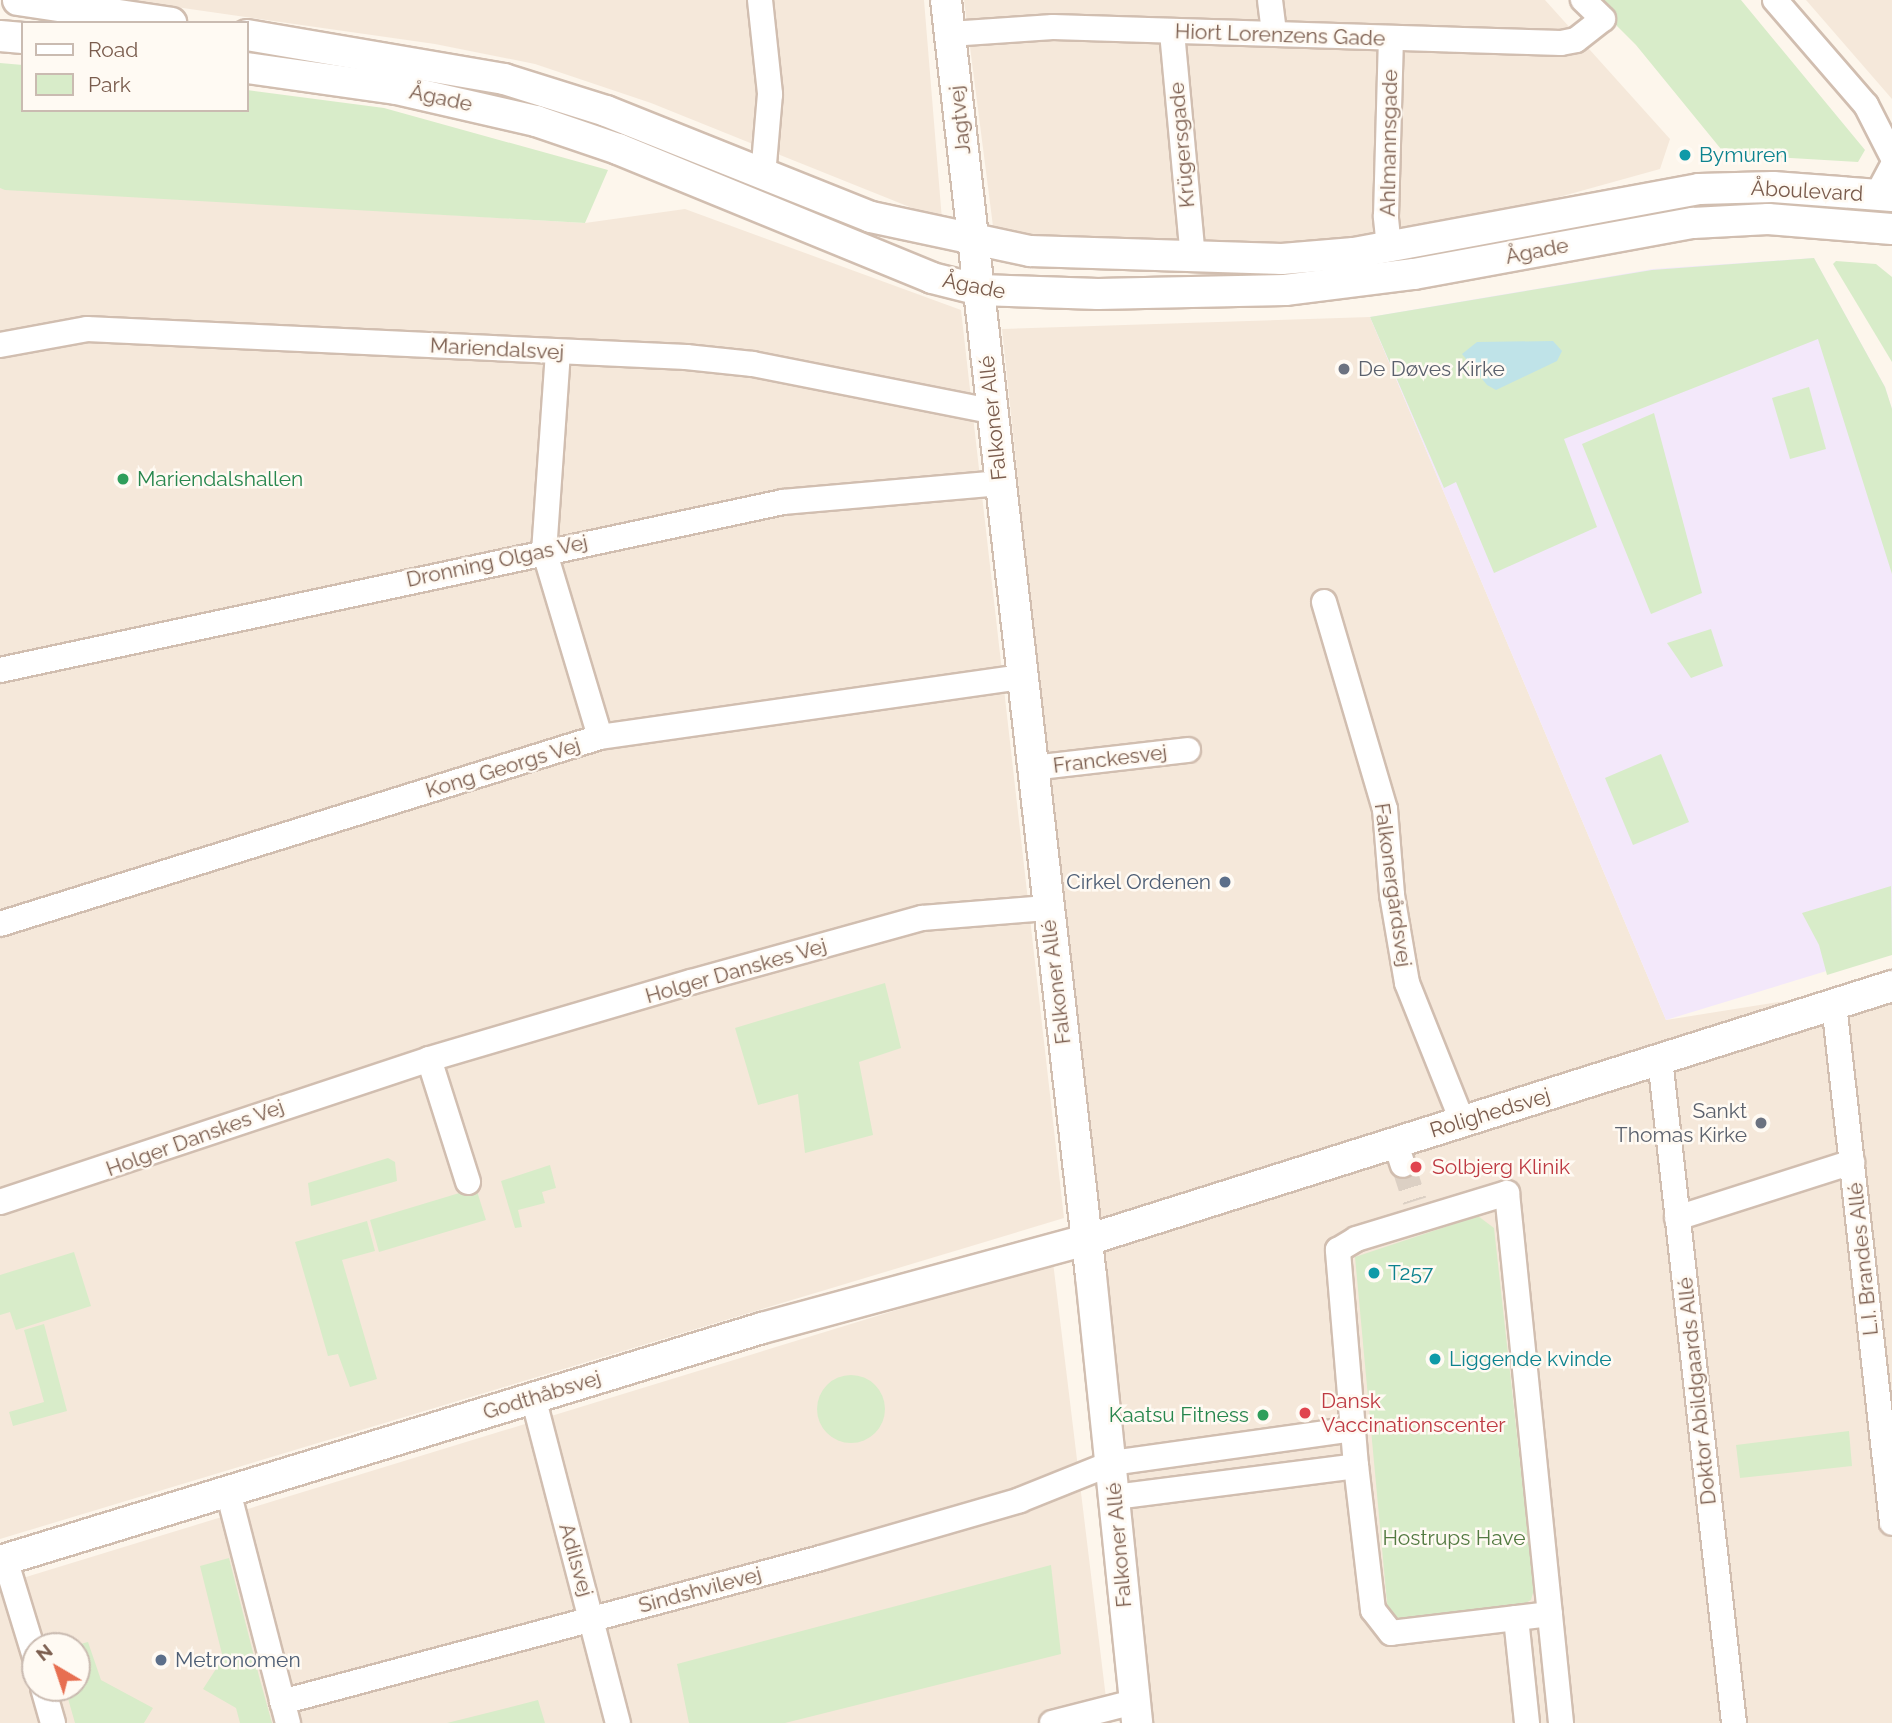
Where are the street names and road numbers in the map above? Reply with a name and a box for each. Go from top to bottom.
street label: Hiort Lorenzens Gade [1174,19,1386,51]
street label: Ahlmannsgade [1375,69,1403,217]
street label: Ågade [407,79,475,117]
street label: Krügersgade [1164,81,1200,209]
street label: Jagtvej [944,84,976,156]
street label: Åboulevard [1750,175,1864,207]
street label: Ågade [1503,233,1571,269]
street label: Ågade [940,268,1008,304]
street label: Mariendalsvej [429,333,565,365]
street label: Falkoner Allé [974,354,1012,482]
street label: Dronning Olgas Vej [404,529,590,593]
street label: Kong Georgs Vej [422,732,584,804]
street label: Franckesvej [1051,739,1169,779]
street label: Falkonergårdsvej [1369,801,1417,969]
street label: Falkoner Allé [1036,918,1076,1046]
street label: Holger Danskes Vej [642,933,830,1009]
street label: Rolighedsvej [1427,1083,1553,1143]
street label: Holger Danskes Vej [102,1094,288,1182]
street label: L.I. Brandes Allé [1842,1181,1884,1337]
street label: Doktor Abildgaards Allé [1672,1275,1722,1507]
street label: Godthåbsvej [480,1365,604,1425]
street label: Falkoner Allé [1101,1481,1137,1609]
street label: Adilsvej [554,1520,598,1600]
street label: Sindshvilevej [636,1562,764,1618]

